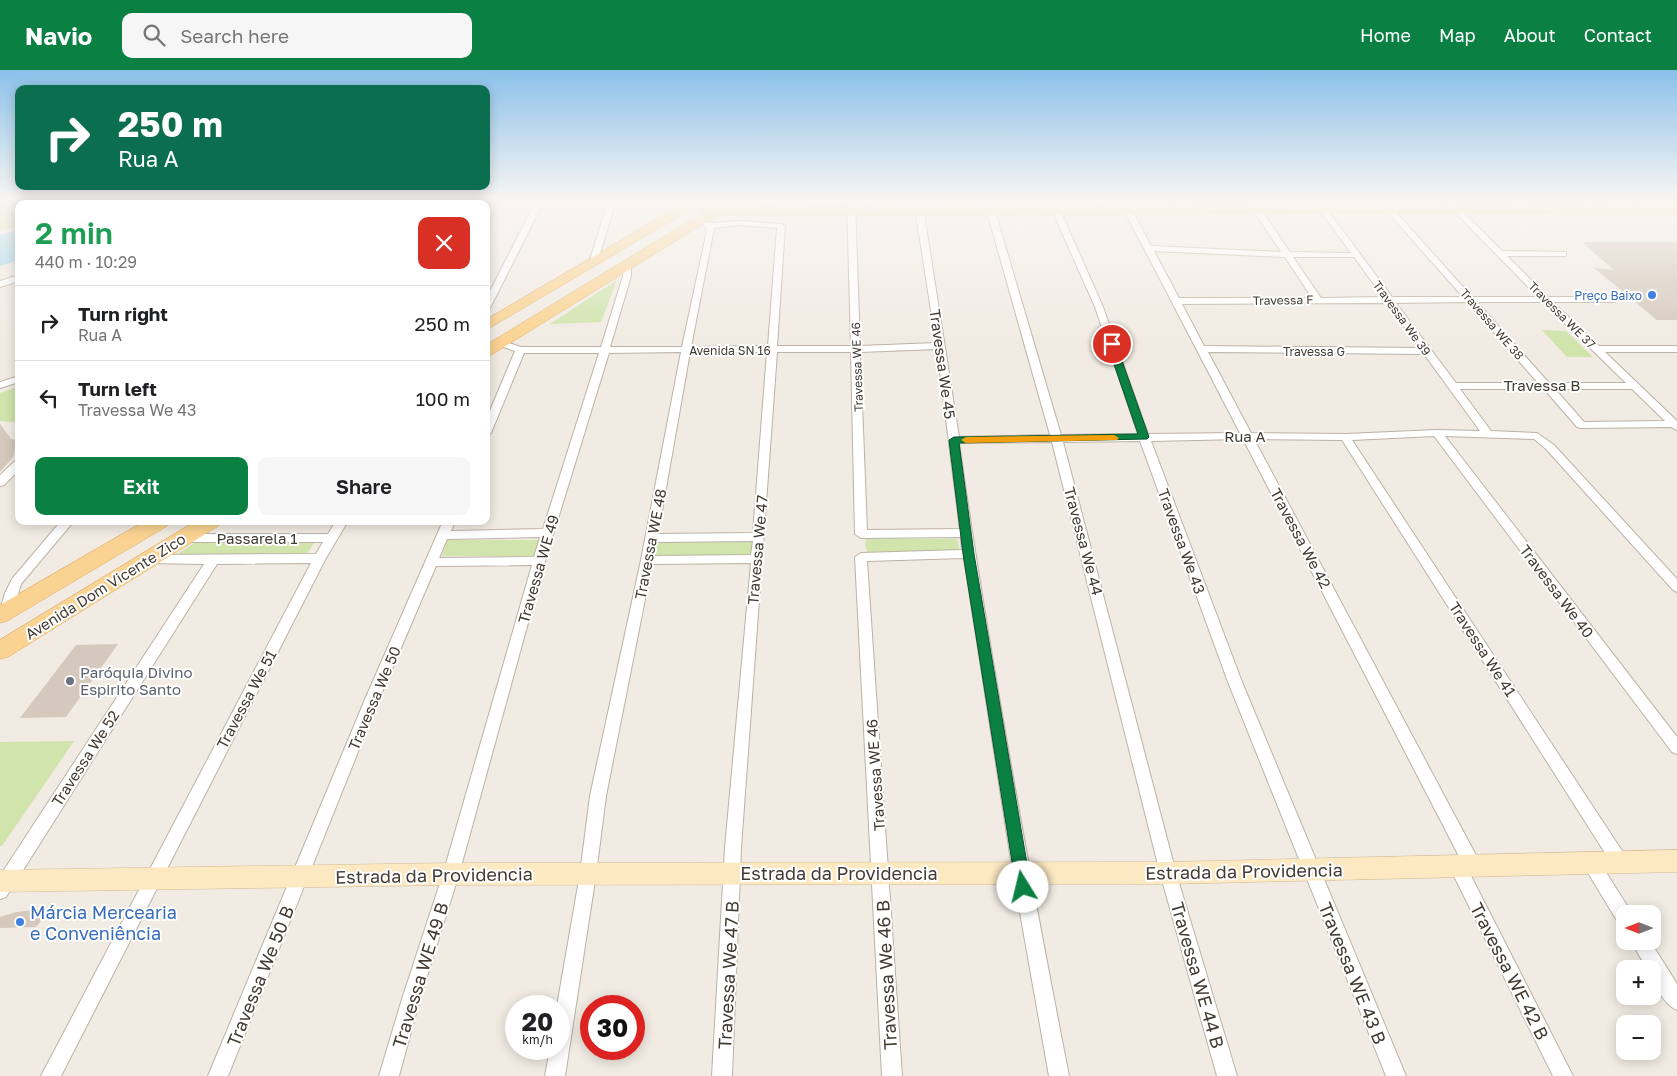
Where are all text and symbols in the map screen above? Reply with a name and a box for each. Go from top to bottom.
search box [122,13,472,58]
text: Navio [25,21,92,50]
icon: search [140,21,168,49]
text: Search here [180,24,289,47]
text: Home [1360,24,1411,46]
text: Map [1439,24,1476,46]
text: About [1504,24,1556,46]
text: Contact [1584,24,1652,46]
text: 250 m [118,103,223,145]
icon: right [35,105,100,170]
text: Rua A [118,145,179,172]
text: 2 min [35,215,113,251]
button: close [418,217,470,269]
text: 440 m · 10:29 [35,252,137,272]
street label: Travessa We 39 [1370,278,1434,358]
street label: Travessa WE 37 [1525,278,1599,352]
street label: Travessa WE 38 [1457,285,1527,363]
place label: Preço Baixo [1574,288,1642,303]
marker: Preço Baixo [1646,289,1658,301]
street label: Travessa F [1253,292,1313,308]
text: Turn right [78,302,168,325]
street label: Travessa We 45 [926,308,960,420]
icon: right [35,309,63,337]
text: 250 m [415,312,470,335]
street label: Travessa WE 46 [848,322,866,412]
pin [1091,323,1133,365]
text: Rua A [78,325,122,345]
icon: arrive [1098,330,1126,358]
street label: Avenida SN 16 [689,343,771,358]
street label: Travessa G [1283,344,1345,359]
street label: Travessa B [1504,376,1580,394]
text: Turn left [78,377,157,400]
icon: left [35,384,63,412]
text: 100 m [416,387,470,410]
text: Travessa We 43 [78,400,196,420]
street label: Rua A [1224,427,1266,445]
button: Exit [35,457,248,515]
button: Share [258,457,470,515]
street label: Travessa We 44 [1061,485,1107,597]
street label: Travessa We 42 [1267,485,1335,591]
street label: Travessa We 43 [1155,486,1209,596]
street label: Travessa WE 48 [630,487,670,601]
street label: Travessa We 47 [743,494,771,606]
street label: Travessa WE 49 [514,513,562,625]
street label: Avenida Dom Vicente Zico [21,529,189,643]
street label: Passarela 1 [216,529,298,547]
street label: Travessa We 40 [1516,541,1598,641]
street label: Travessa We 41 [1446,598,1520,700]
street label: Travessa We 50 [344,643,404,753]
street label: Travessa We 51 [212,647,280,751]
place label: Paróquia Divino Espirito Santo [80,663,193,698]
marker: Paróquia Divino Espirito Santo [64,675,76,687]
street label: Travessa We 52 [47,707,123,809]
street label: Travessa WE 46 [862,718,888,832]
street label: Estrada da Providencia [1145,858,1343,884]
position arrow [996,860,1048,912]
street label: Estrada da Providencia [335,862,533,888]
street label: Estrada da Providencia [740,862,938,884]
street label: Travessa WE 49 B [387,899,453,1051]
street label: Travessa WE 44 B [1167,899,1229,1051]
street label: Travessa WE 43 B [1315,899,1391,1047]
street label: Travessa WE 42 B [1466,899,1554,1043]
street label: Travessa We 47 B [713,900,743,1050]
street label: Travessa We 46 B [871,900,901,1050]
place label: Márcia Mercearia e Conveniência [30,901,177,944]
street label: Travessa We 50 B [222,902,298,1050]
north arrow [1616,905,1661,950]
map controls [1616,905,1661,1060]
marker: Márcia Mercearia e Conveniência [14,916,26,928]
button: + [1616,960,1661,1005]
speed limit sign: 30 [580,995,645,1060]
text: 20 [522,1006,553,1037]
button: − [1616,1015,1661,1060]
text: km/h [522,1032,553,1047]

